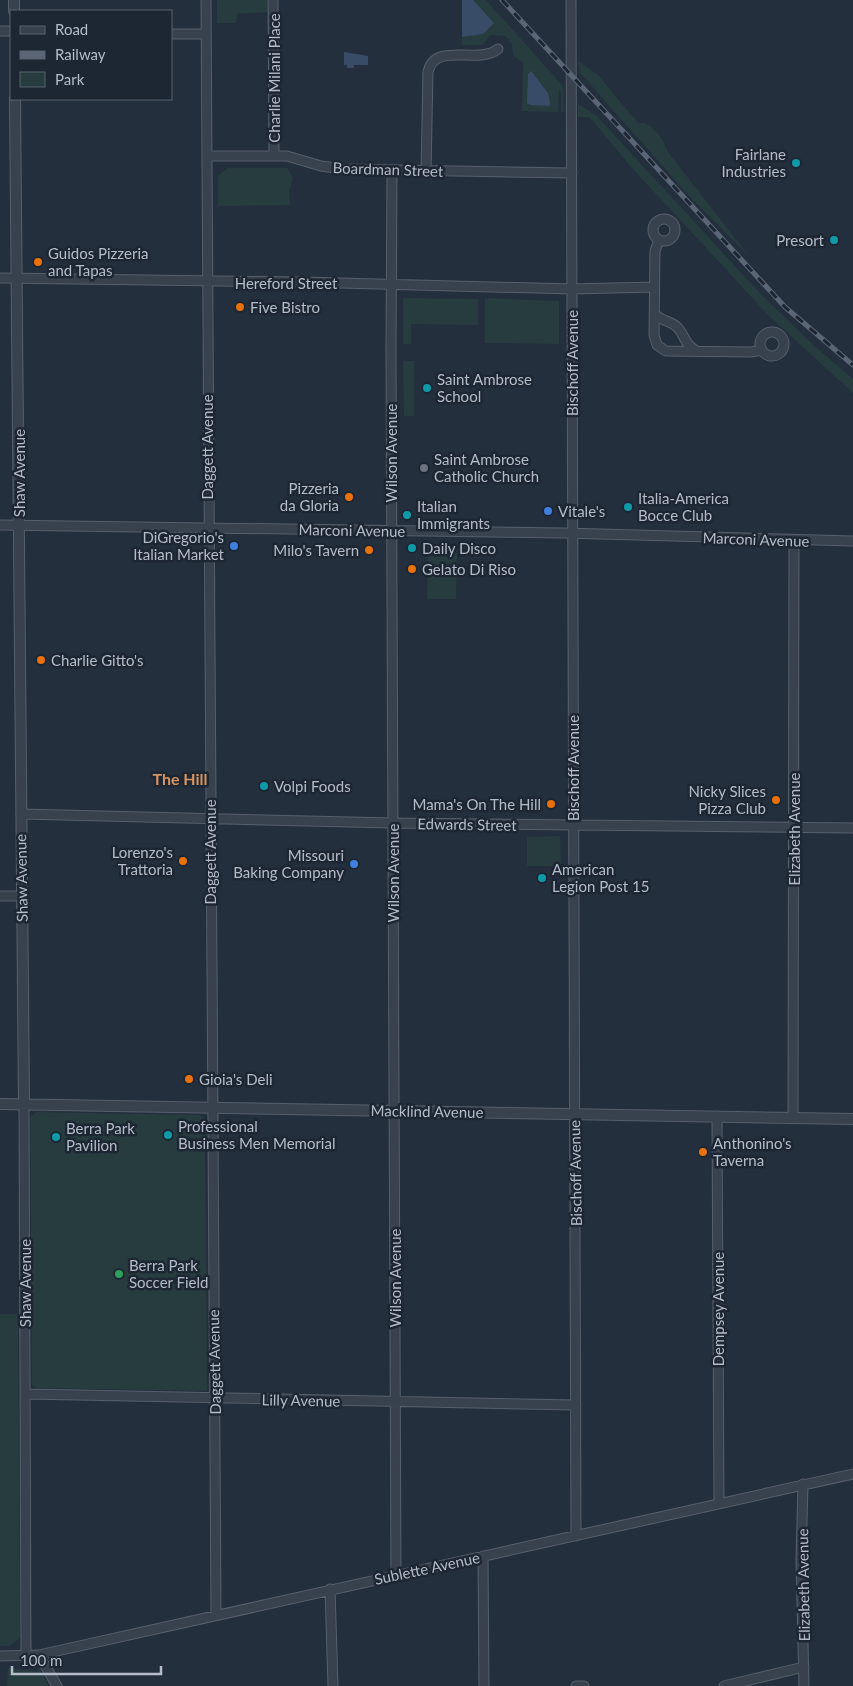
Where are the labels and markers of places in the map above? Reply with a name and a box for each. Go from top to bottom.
place label: Fairlane Industries [721,145,786,180]
marker: Fairlane Industries [790,157,802,169]
place label: Presort [776,231,825,249]
marker: Presort [828,234,840,246]
place label: Guidos Pizzeria and Tapas [48,244,148,279]
marker: Guidos Pizzeria and Tapas [32,256,44,268]
place label: Five Bistro [250,298,320,316]
marker: Five Bistro [234,301,246,313]
place label: Saint Ambrose School [437,370,532,405]
marker: Saint Ambrose School [421,382,433,394]
place label: Saint Ambrose Catholic Church [434,450,539,485]
marker: Saint Ambrose Catholic Church [418,462,430,474]
place label: Pizzeria da Gloria [280,479,339,514]
place label: Italia-America Bocce Club [638,489,729,524]
marker: Pizzeria da Gloria [343,491,355,503]
place label: Italian Immigrants [417,497,490,532]
marker: Italia-America Bocce Club [622,501,634,513]
place label: Vitale's [558,502,605,520]
marker: Vitale's [542,505,554,517]
marker: Italian Immigrants [401,509,413,521]
place label: DiGregorio's Italian Market [133,528,225,563]
place label: Daily Disco [422,539,496,557]
marker: DiGregorio's Italian Market [228,540,240,552]
place label: Milo's Tavern [273,541,359,559]
marker: Daily Disco [406,542,418,554]
marker: Milo's Tavern [363,544,375,556]
place label: Gelato Di Riso [422,560,516,578]
marker: Gelato Di Riso [406,563,418,575]
place label: Charlie Gitto's [51,651,144,669]
marker: Charlie Gitto's [35,654,47,666]
place label: Volpi Foods [274,777,351,795]
marker: Volpi Foods [258,780,270,792]
place label: Nicky Slices Pizza Club [688,782,766,817]
marker: Nicky Slices Pizza Club [770,794,782,806]
place label: Mama's On The Hill [412,795,541,813]
marker: Mama's On The Hill [545,798,557,810]
place label: Lorenzo's Trattoria [112,843,173,878]
place label: Missouri Baking Company [233,846,344,881]
marker: Lorenzo's Trattoria [177,855,189,867]
marker: Missouri Baking Company [348,858,360,870]
place label: American Legion Post 15 [552,860,649,895]
marker: American Legion Post 15 [536,872,548,884]
place label: Gioia's Deli [199,1070,273,1088]
marker: Gioia's Deli [183,1073,195,1085]
place label: Professional Business Men Memorial [178,1117,335,1152]
place label: Berra Park Pavilion [66,1119,135,1154]
marker: Professional Business Men Memorial [162,1129,174,1141]
marker: Berra Park Pavilion [50,1131,62,1143]
place label: Anthonino's Taverna [713,1134,792,1169]
marker: Anthonino's Taverna [697,1146,709,1158]
place label: Berra Park Soccer Field [129,1256,208,1291]
marker: Berra Park Soccer Field [113,1268,125,1280]

